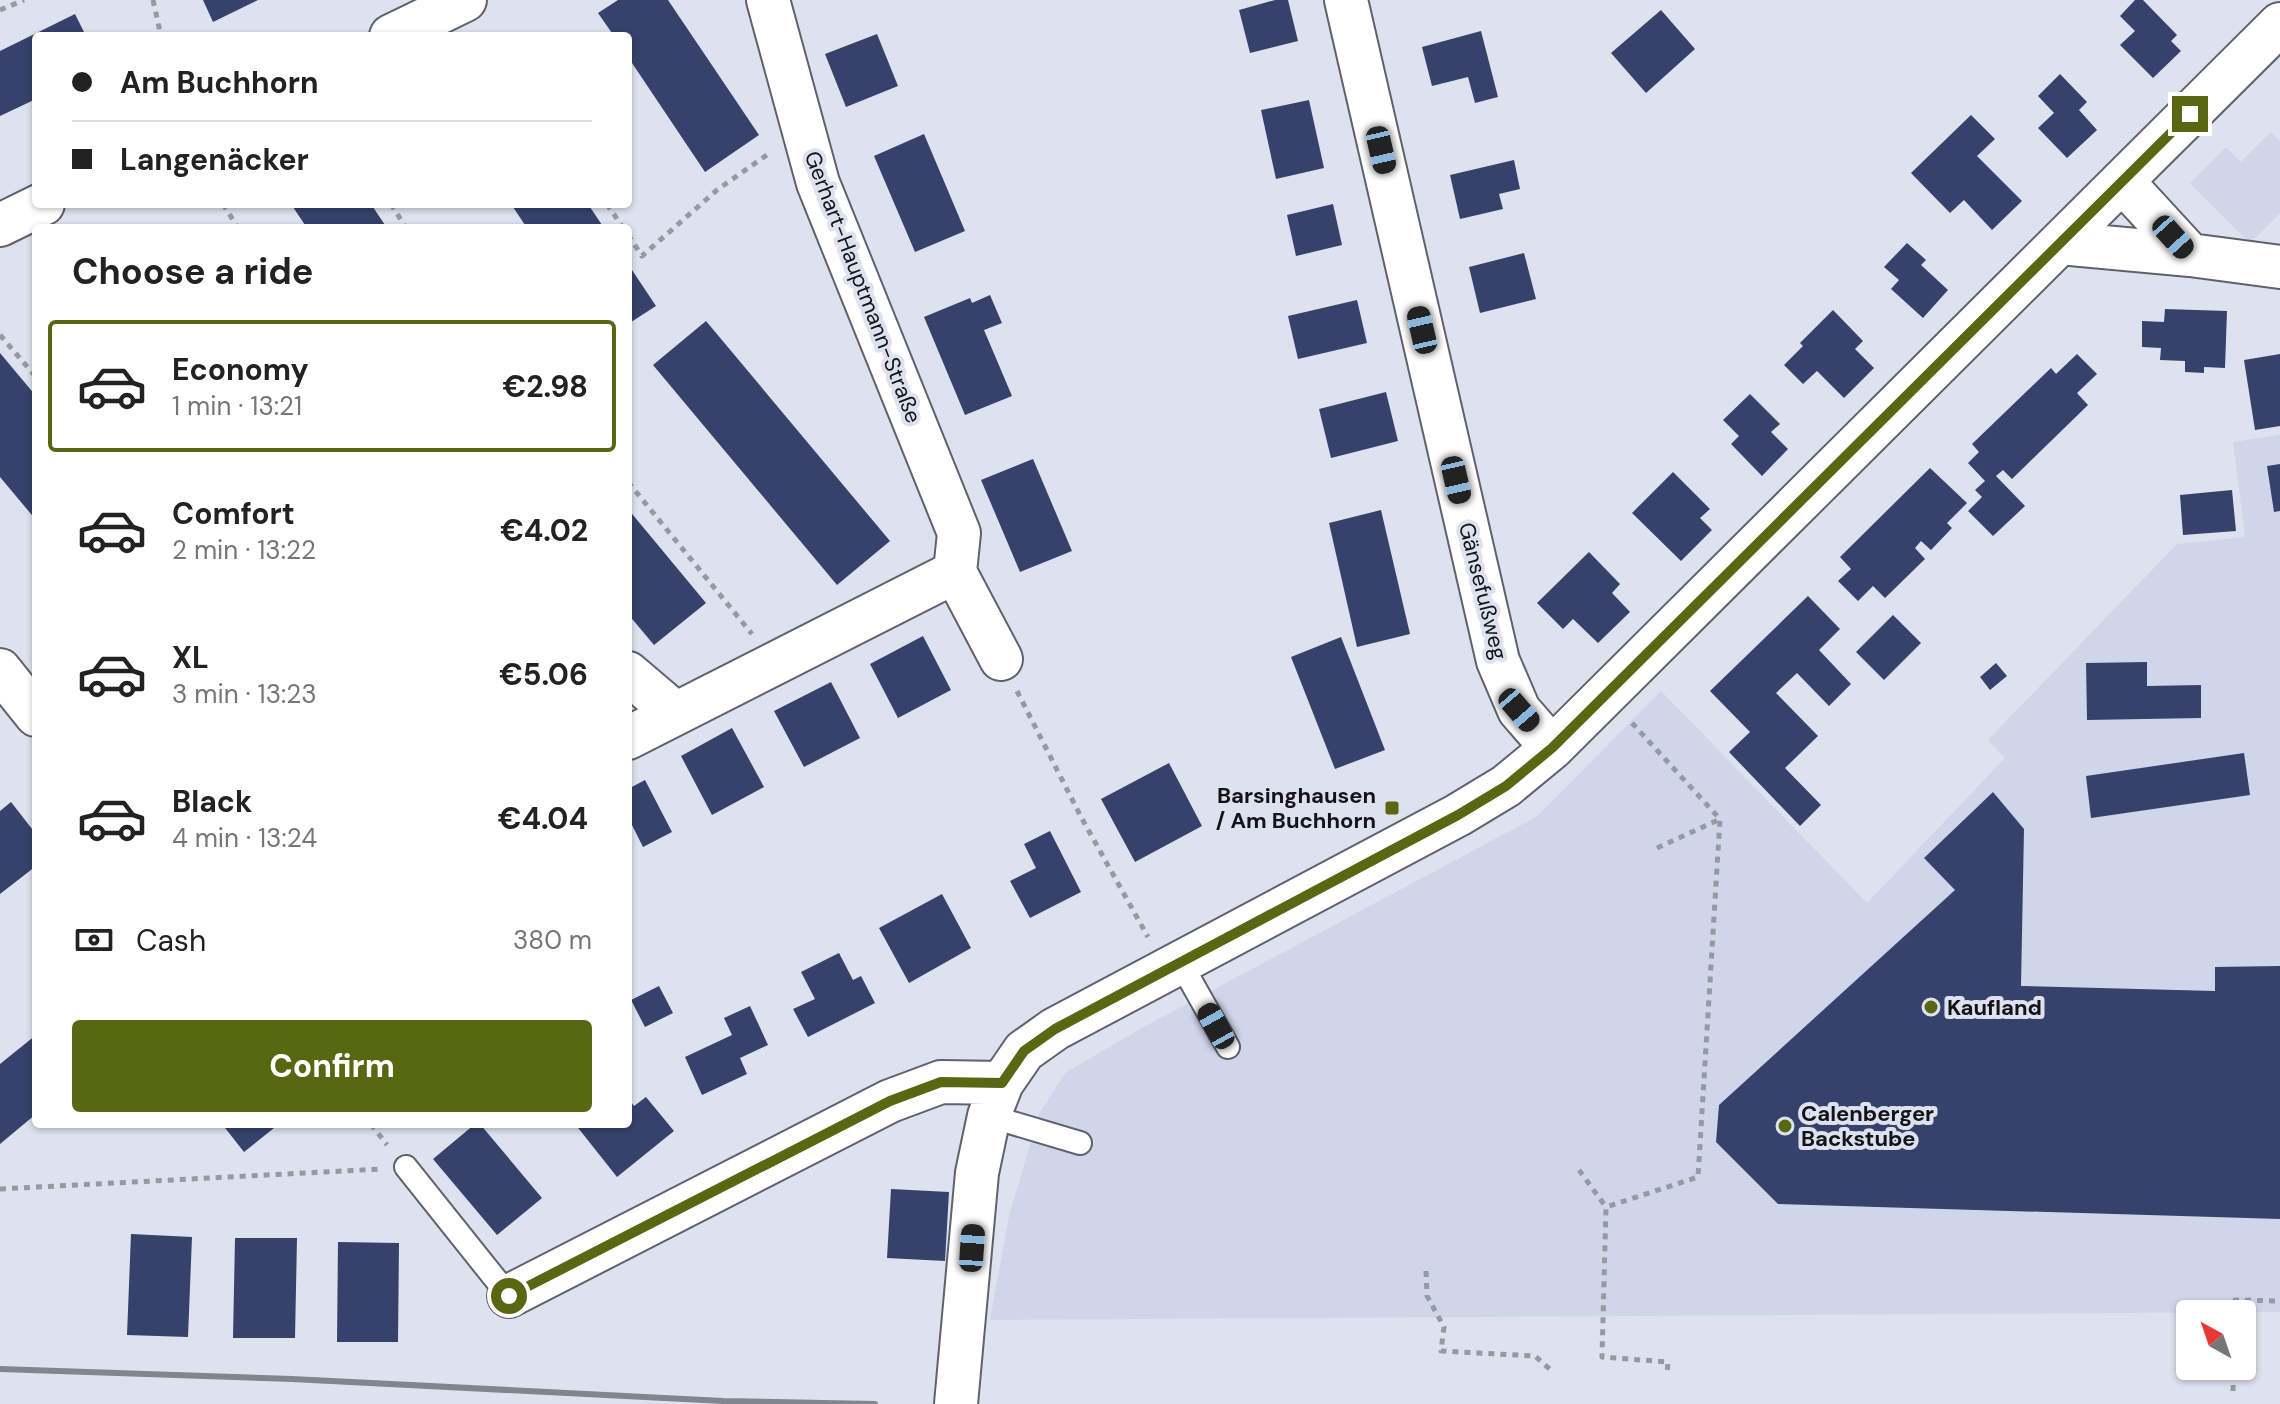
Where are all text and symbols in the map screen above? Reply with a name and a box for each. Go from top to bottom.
text: Am Buchhorn [120,63,319,102]
route end [2172,96,2208,132]
car [1364,124,1398,176]
text: Langenäcker [120,140,309,179]
street label: Gerhart-Hauptmann-Straße [798,147,928,427]
car [2148,211,2198,263]
text: Choose a ride [72,248,313,295]
car [1405,304,1439,356]
icon: car [76,350,148,422]
text: Economy [172,350,309,389]
text: €2.98 [503,367,588,406]
text: 1 min · 13:21 [172,389,302,423]
car [1439,454,1473,506]
icon: car [76,494,148,566]
text: Comfort [172,494,295,533]
text: €4.02 [500,511,588,550]
street label: Gänsefußweg [1452,519,1514,663]
text: 2 min · 13:22 [172,533,316,567]
icon: car [76,638,148,710]
text: XL [172,638,209,677]
text: €5.06 [499,655,588,694]
text: 3 min · 13:23 [172,677,317,711]
car [1494,684,1544,736]
place label: Barsinghausen / Am Buchhorn [1216,781,1376,835]
icon: car [76,782,148,854]
text: Black [172,782,252,821]
text: €4.04 [498,799,588,838]
marker: Barsinghausen / Am Buchhorn [1383,799,1401,817]
text: 4 min · 13:24 [172,821,317,855]
icon: cash [72,918,116,962]
text: Cash [136,921,206,960]
text: 380 m [513,923,592,957]
place label: Kaufland [1947,993,2042,1022]
marker: Kaufland [1922,998,1940,1016]
car [1194,999,1238,1053]
button: Confirm [72,1020,592,1112]
place label: Calenberger Backstube [1801,1099,1934,1153]
marker: Calenberger Backstube [1776,1117,1794,1135]
car [958,1223,986,1273]
route start [491,1278,527,1314]
north arrow [2176,1300,2256,1380]
map controls [2176,1300,2256,1380]

